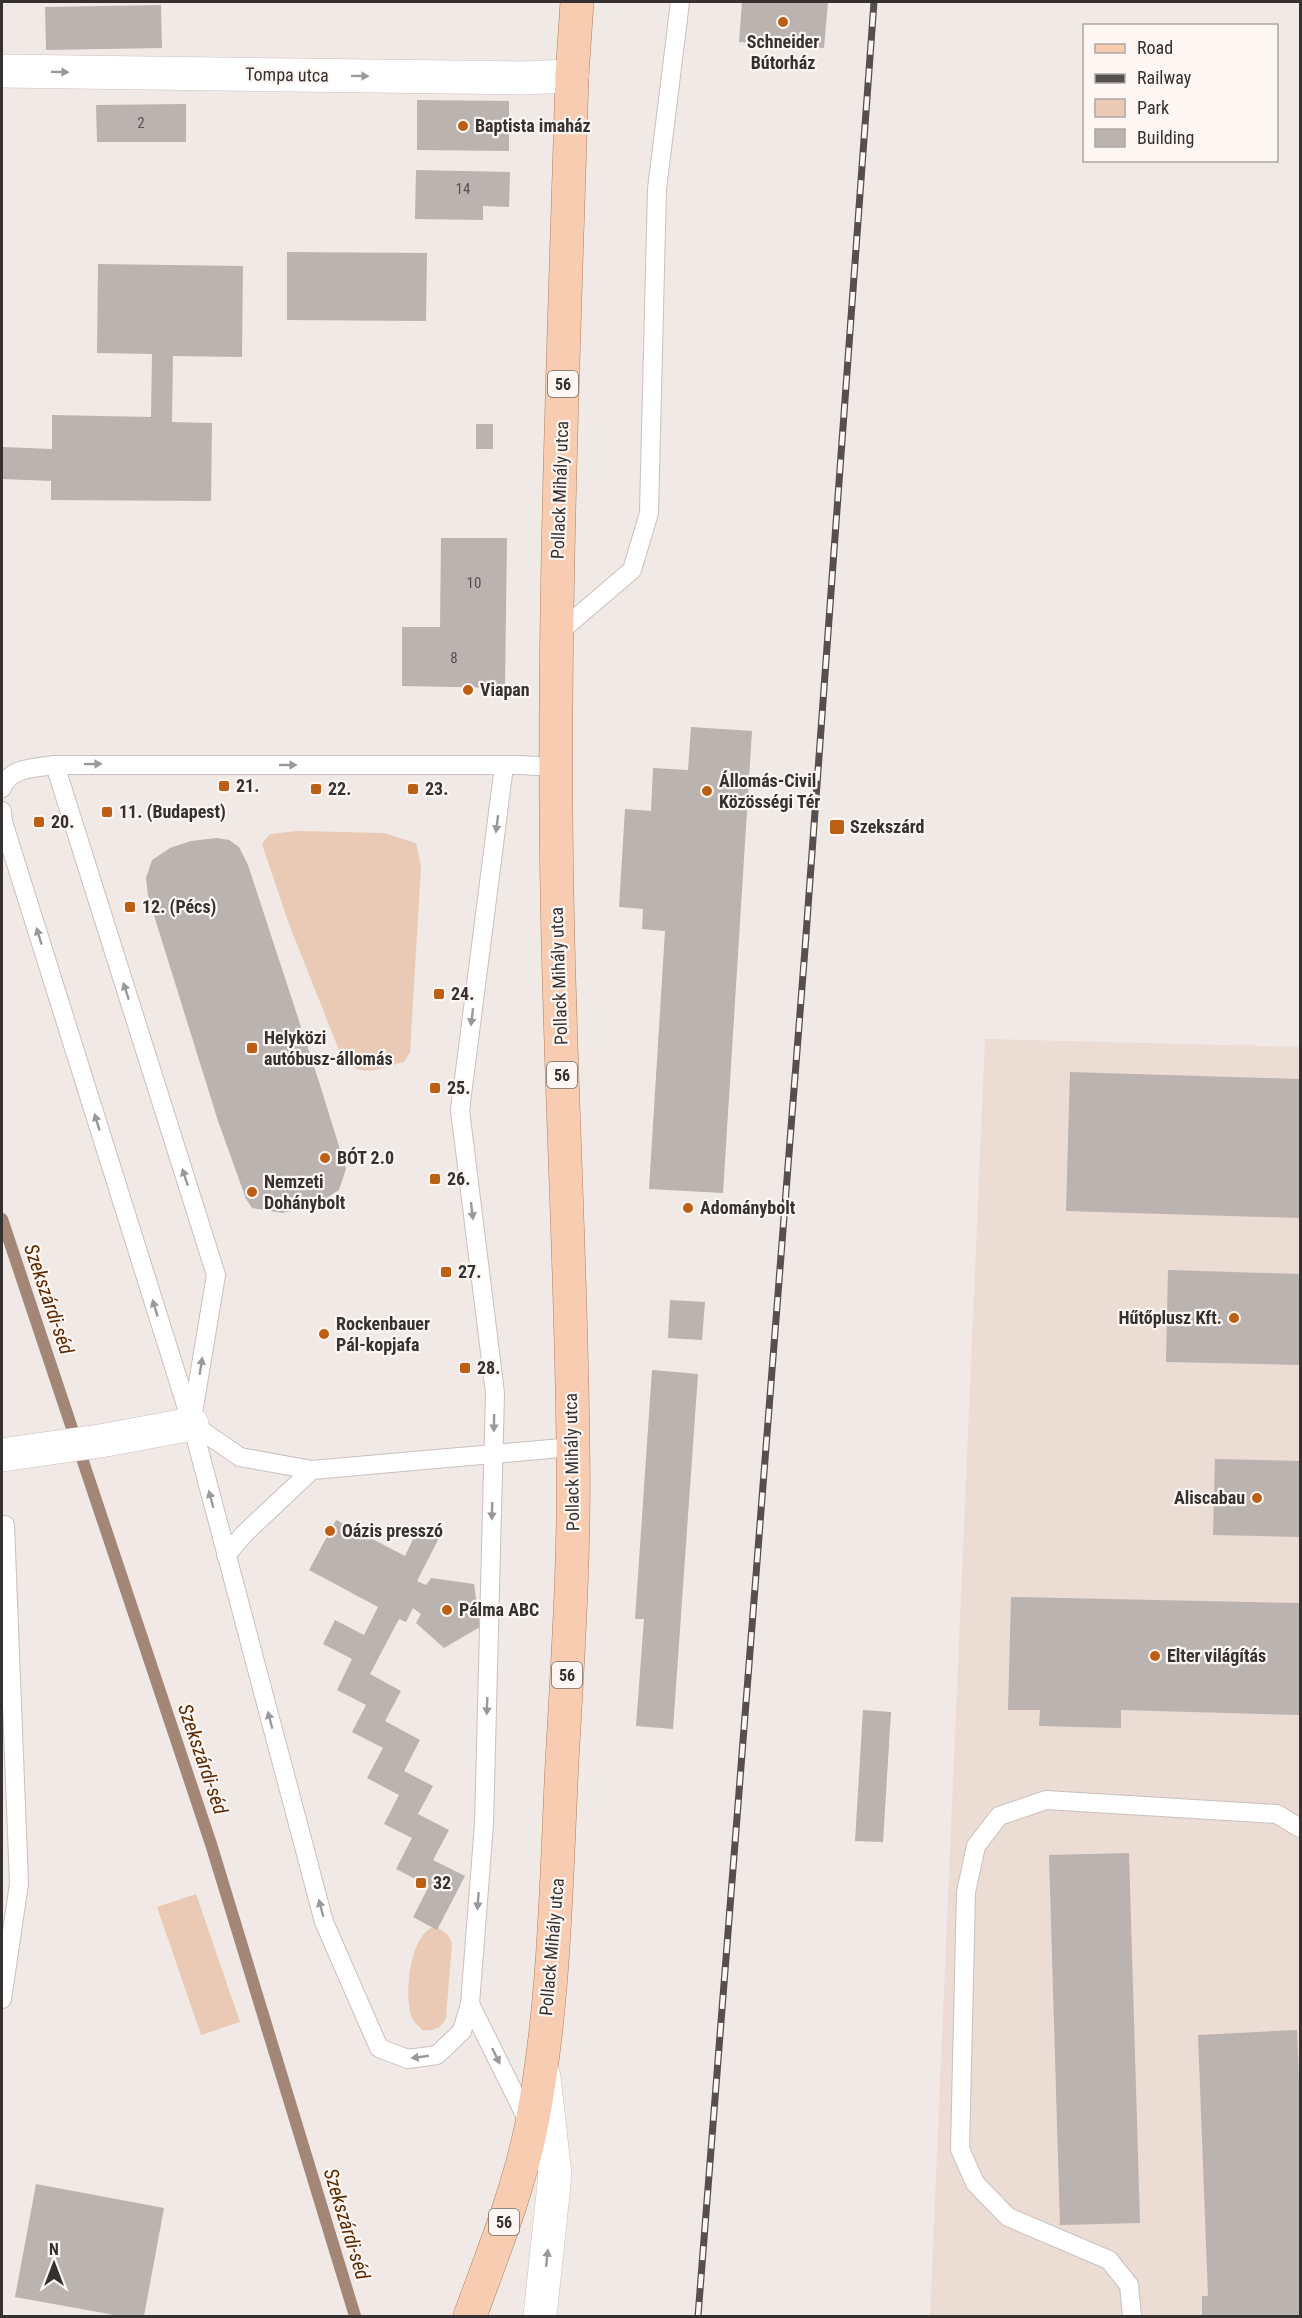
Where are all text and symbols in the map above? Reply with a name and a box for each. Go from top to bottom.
marker: Schneider Bútorház [776,15,790,29]
legend [1083,24,1278,162]
place label: Schneider Bútorház [747,31,819,73]
text: Road [1137,37,1173,58]
street label: Tompa utca [245,63,329,86]
one-way arrow [50,67,69,77]
text: Railway [1137,67,1192,88]
one-way arrow [350,71,369,81]
text: Park [1137,97,1169,118]
house number: 2 [137,114,145,132]
place label: Baptista imaház [475,115,591,136]
marker: Baptista imaház [456,119,470,133]
text: Building [1137,127,1194,148]
house number: 14 [456,180,470,198]
road number: 56 [548,371,578,397]
street label: Pollack Mihály utca [547,421,572,559]
house number: 10 [467,574,481,592]
house number: 8 [450,649,458,667]
place label: Viapan [480,679,530,700]
marker: Viapan [461,683,475,697]
one-way arrow [83,759,102,768]
one-way arrow [278,760,297,769]
place label: Állomás-Civil Közösségi Tér [719,770,820,812]
place label: 21. [236,775,259,796]
place label: 22. [328,778,351,799]
place label: 23. [425,778,448,799]
marker: 21. [217,779,231,793]
marker: 22. [309,782,323,796]
marker: 23. [406,782,420,796]
marker: Állomás-Civil Közösségi Tér [700,784,714,798]
place label: 11. (Budapest) [119,801,226,823]
marker: 11. (Budapest) [100,805,114,819]
place label: 20. [51,811,74,832]
marker: 20. [32,815,46,829]
one-way arrow [492,815,501,834]
place label: Szekszárd [850,816,924,837]
marker: Szekszárd [828,818,846,836]
place label: 12. (Pécs) [142,896,216,918]
marker: 12. (Pécs) [123,900,137,914]
street label: Pollack Mihály utca [546,907,571,1045]
one-way arrow [34,927,43,945]
one-way arrow [121,982,131,1000]
place label: 24. [451,983,474,1004]
marker: 24. [432,987,446,1001]
one-way arrow [467,1008,476,1027]
place label: Helyközi autóbusz-állomás [264,1027,393,1069]
marker: Helyközi autóbusz-állomás [245,1041,259,1055]
road number: 56 [547,1062,577,1088]
place label: 25. [447,1077,470,1098]
marker: 25. [428,1081,442,1095]
one-way arrow [92,1113,101,1131]
place label: BÓT 2.0 [337,1147,394,1168]
marker: BÓT 2.0 [318,1151,332,1165]
one-way arrow [180,1168,189,1186]
place label: 26. [447,1168,470,1189]
place label: Nemzeti Dohánybolt [264,1171,346,1213]
marker: 26. [428,1172,442,1186]
marker: Nemzeti Dohánybolt [245,1185,259,1199]
place label: Adománybolt [700,1197,796,1218]
marker: Adománybolt [681,1201,695,1215]
one-way arrow [468,1202,477,1221]
water label: Szekszárdi-séd [19,1241,79,1358]
place label: 27. [458,1261,481,1282]
marker: 27. [439,1265,453,1279]
one-way arrow [150,1299,159,1317]
place label: Hűtőplusz Kft. [1119,1307,1222,1328]
marker: Hűtőplusz Kft. [1227,1311,1241,1325]
place label: Rockenbauer Pál-kopjafa [336,1313,430,1355]
marker: Rockenbauer Pál-kopjafa [317,1327,331,1341]
one-way arrow [197,1357,206,1376]
place label: 28. [477,1357,500,1378]
marker: 28. [458,1361,472,1375]
street label: Pollack Mihály utca [560,1393,583,1531]
one-way arrow [489,1413,499,1432]
place label: Aliscabau [1174,1487,1245,1508]
one-way arrow [206,1490,216,1508]
marker: Aliscabau [1250,1491,1264,1505]
one-way arrow [488,1502,497,1521]
place label: Oázis presszó [342,1520,443,1541]
marker: Oázis presszó [323,1524,337,1538]
place label: Pálma ABC [459,1599,539,1620]
marker: Pálma ABC [440,1603,454,1617]
place label: Elter világítás [1167,1645,1266,1666]
marker: Elter világítás [1148,1649,1162,1663]
road number: 56 [552,1662,582,1688]
one-way arrow [482,1697,492,1716]
water label: Szekszárdi-séd [173,1701,233,1818]
one-way arrow [265,1711,275,1729]
place label: 32 [433,1872,451,1893]
marker: 32 [414,1876,428,1890]
street label: Pollack Mihály utca [535,1877,568,2017]
one-way arrow [473,1891,483,1910]
one-way arrow [315,1899,325,1917]
one-way arrow [492,2048,501,2065]
one-way arrow [411,2053,430,2062]
water label: Szekszárdi-séd [319,2165,375,2283]
road number: 56 [489,2209,519,2235]
north arrow [24,2234,84,2294]
text: N [49,2240,59,2259]
one-way arrow [542,2249,551,2268]

